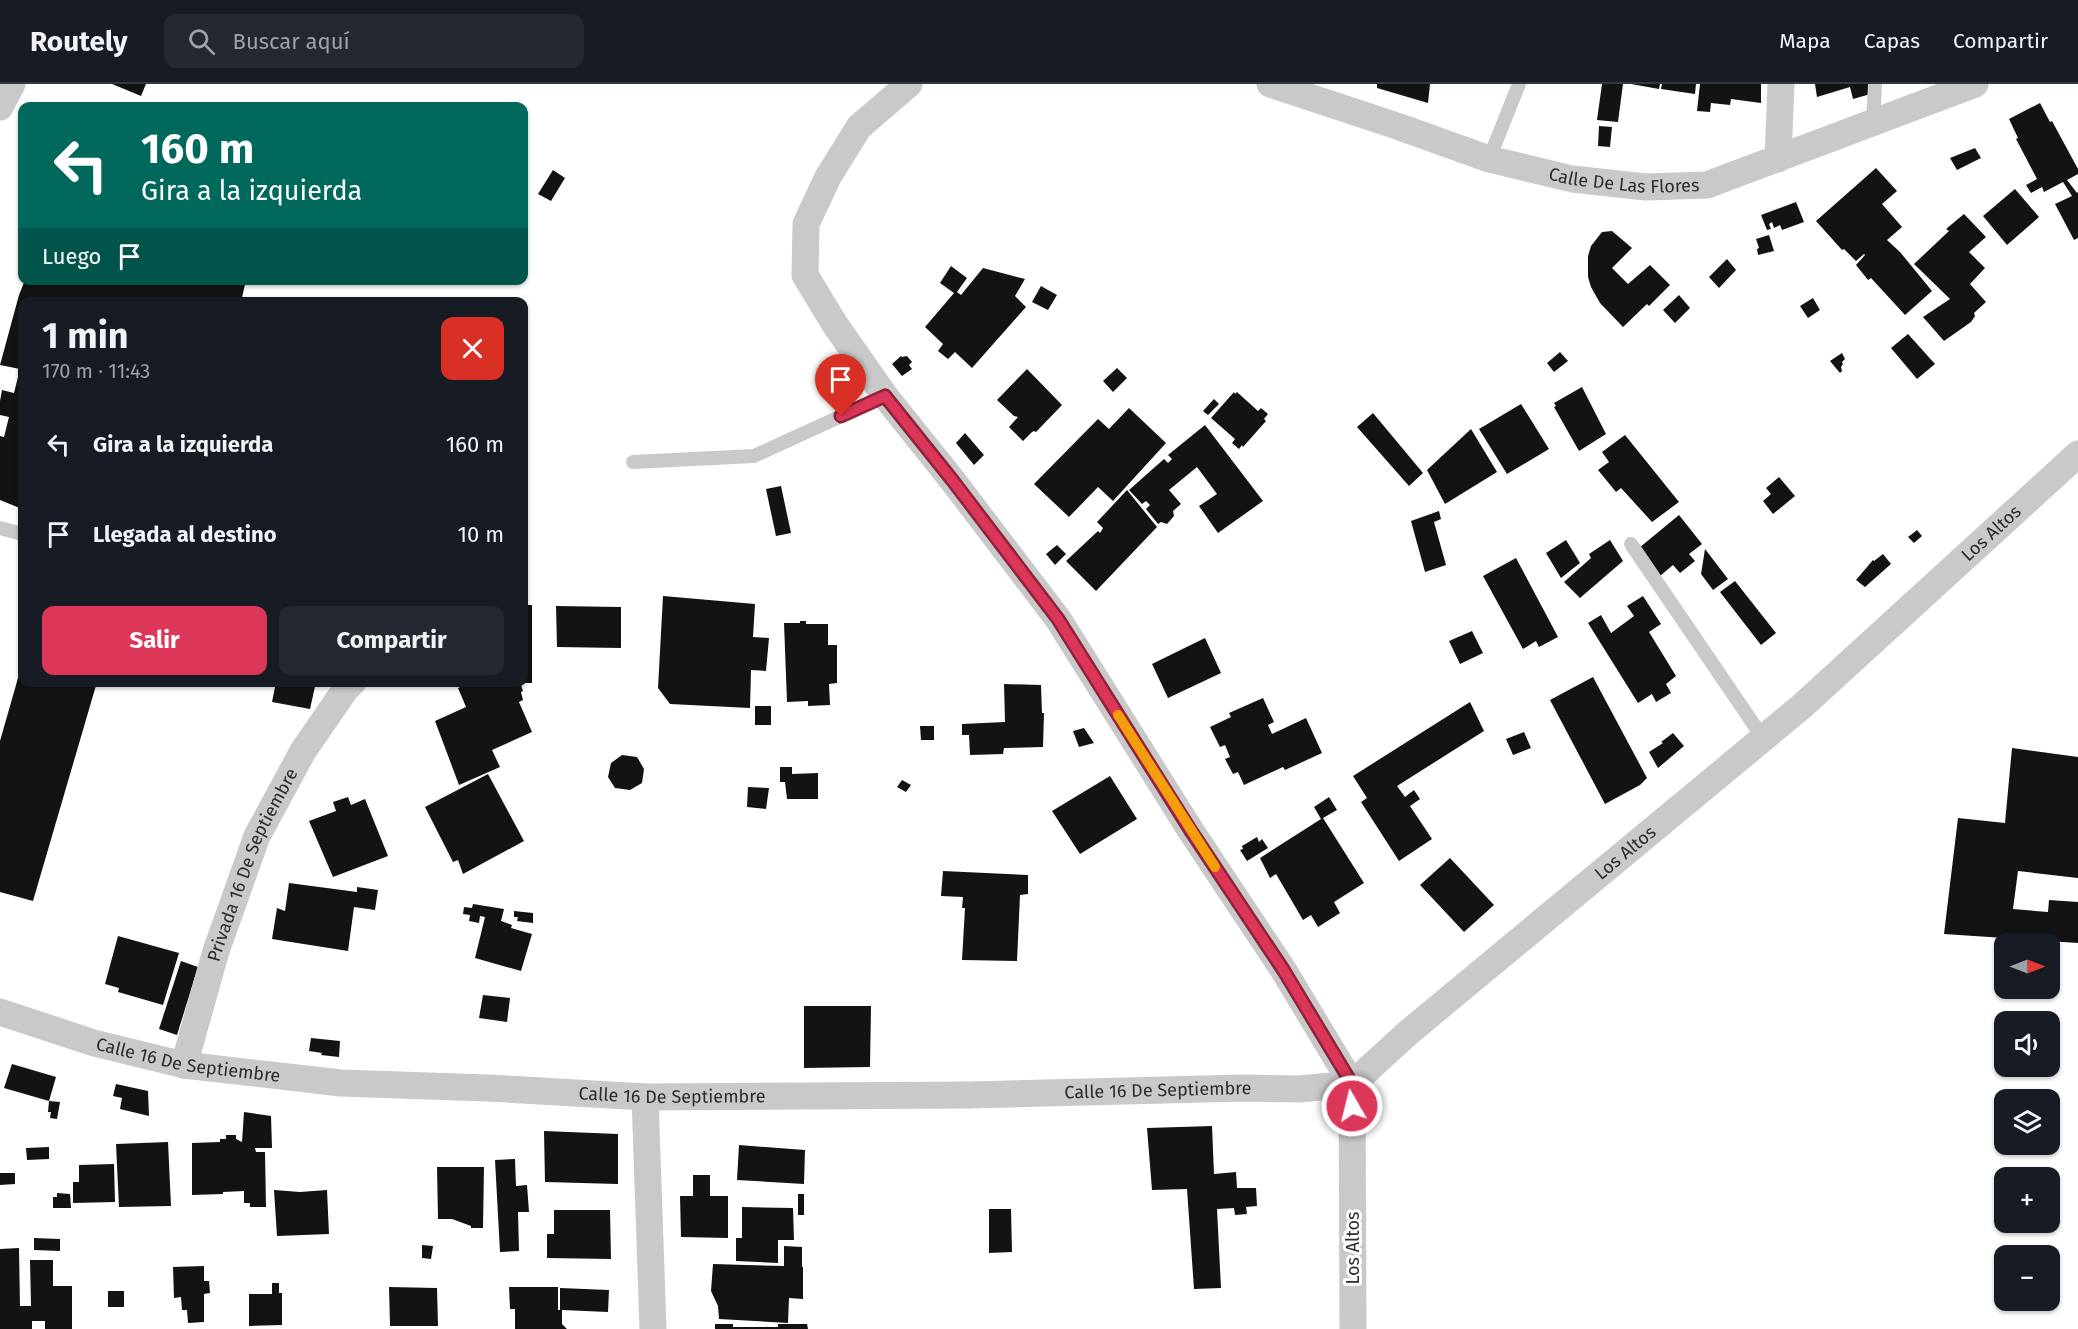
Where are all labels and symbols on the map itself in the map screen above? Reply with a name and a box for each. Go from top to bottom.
street label: Calle De Las Flores [1546,163,1700,198]
pin [815,354,866,416]
street label: Los Altos [1957,501,2026,566]
street label: Privada 16 De Septiembre [203,764,303,964]
street label: Los Altos [1590,821,1660,885]
north arrow [1994,933,2060,999]
street label: Calle 16 De Septiembre [94,1033,282,1087]
position arrow [1320,1074,1384,1138]
street label: Calle 16 De Septiembre [1064,1077,1252,1104]
street label: Calle 16 De Septiembre [578,1082,766,1108]
street label: Los Altos [1342,1212,1364,1284]

